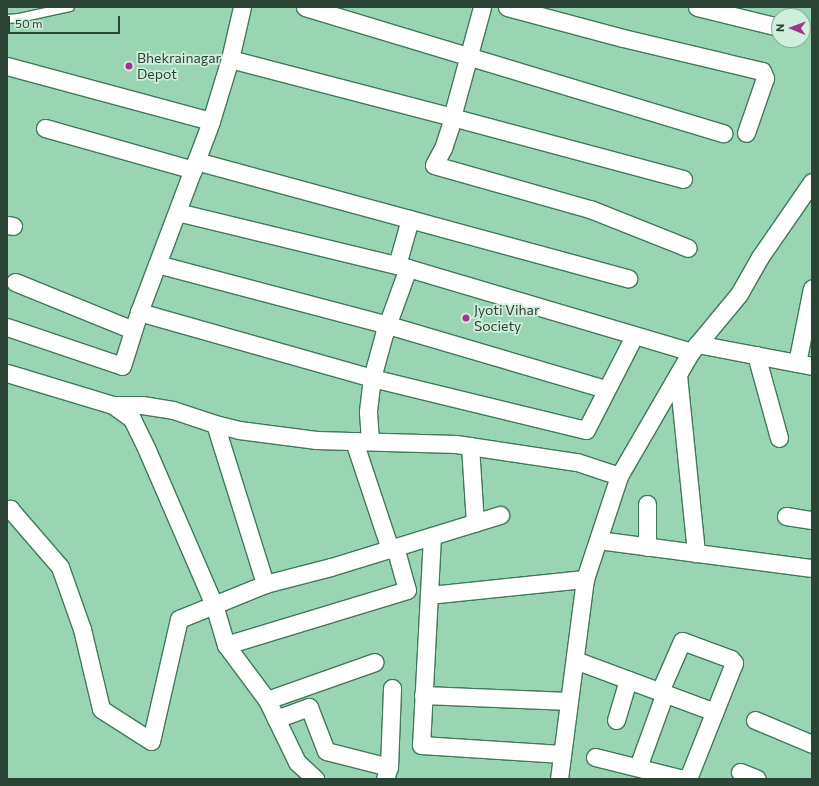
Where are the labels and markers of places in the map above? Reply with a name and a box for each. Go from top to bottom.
place label: Bhekrainagar Depot [137,50,221,82]
marker: Bhekrainagar Depot [124,61,134,71]
place label: Jyoti Vihar Society [474,302,539,334]
marker: Jyoti Vihar Society [461,313,471,323]

